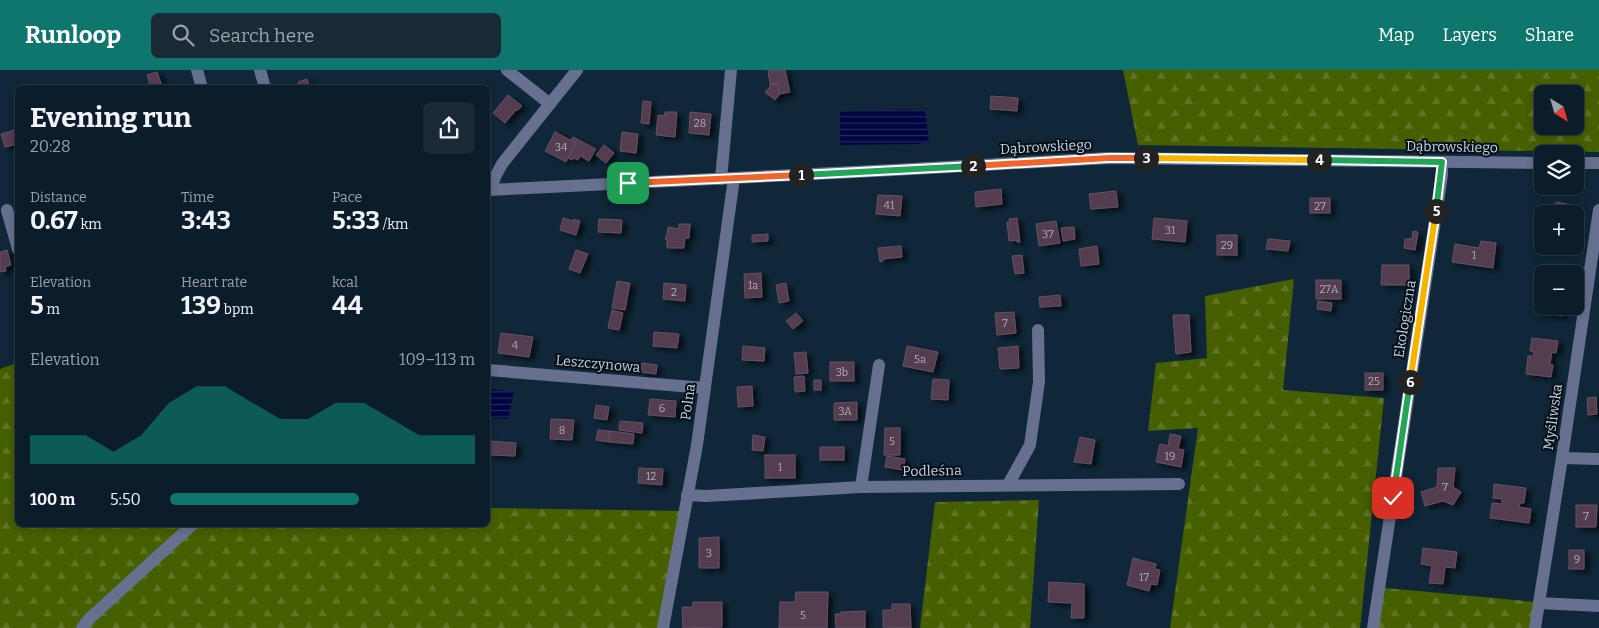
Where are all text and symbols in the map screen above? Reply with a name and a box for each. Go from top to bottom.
search box [151,13,501,58]
text: Runloop [25,21,121,49]
icon: search [169,21,197,49]
text: Search here [209,24,315,47]
text: Map [1378,24,1414,46]
text: Layers [1442,24,1497,46]
text: Share [1525,24,1574,46]
north arrow [1534,85,1584,135]
map controls [1534,85,1584,315]
text: Evening run [30,101,191,134]
button: share [423,102,475,154]
house number: 28 [694,117,706,130]
street label: Dąbrowskiego [1000,136,1092,158]
text: 20:28 [30,137,71,156]
street label: Dąbrowskiego [1406,138,1498,156]
house number: 34 [555,141,568,154]
button: layers [1534,145,1584,195]
pin: 3 [1134,146,1158,170]
pin: 4 [1306,148,1332,172]
text: 3 [1142,150,1151,167]
text: 4 [1315,152,1324,169]
pin: 2 [960,154,986,178]
text: 2 [970,158,977,175]
pin [607,162,649,204]
pin: 1 [788,162,814,188]
text: 1 [798,167,805,184]
icon: arrive [614,169,642,197]
text: Distance [30,189,87,206]
text: Time [181,189,214,206]
text: Pace [332,189,362,206]
pin: 5 [1424,198,1448,224]
house number: 41 [884,199,895,212]
house number: 27 [1314,200,1326,213]
text: 5 [1433,203,1440,220]
button: + [1534,205,1584,255]
text: 0.67 [30,206,78,236]
text: 3:43 [181,206,231,236]
text: 5:33 [332,206,380,236]
text: km [78,216,102,233]
text: /km [380,216,408,233]
house number: 31 [1165,224,1176,237]
house number: 37 [1042,228,1054,241]
house number: 29 [1221,239,1233,252]
house number: 1 [1472,249,1477,262]
button: − [1534,265,1584,315]
text: Elevation [30,274,91,291]
text: Heart rate [181,274,247,291]
text: kcal [332,274,358,291]
house number: 1a [748,279,758,292]
street label: Ekologiczna [1390,279,1420,359]
house number: 27A [1319,283,1339,296]
house number: 2 [671,286,677,299]
text: 5 [30,291,44,321]
text: 139 [181,291,221,321]
text: 44 [332,291,363,321]
text: m [44,301,60,318]
text: bpm [221,301,254,318]
house number: 7 [1002,317,1008,330]
house number: 4 [512,339,519,352]
text: Elevation [30,350,100,369]
text: 109–113 m [399,350,475,369]
street label: Leszczynowa [555,352,641,376]
house number: 5a [914,353,926,366]
house number: 3b [836,366,848,379]
pin: 6 [1398,370,1422,394]
text: 6 [1406,374,1415,391]
house number: 25 [1368,375,1380,388]
street label: Polna [677,382,699,421]
street label: Myśliwska [1540,382,1566,451]
house number: 6 [659,402,665,415]
house number: 3A [838,405,852,418]
house number: 8 [559,424,565,437]
house number: 5 [889,435,895,448]
house number: 19 [1165,450,1175,463]
house number: 1 [778,461,783,474]
street label: Podleśna [902,462,962,480]
house number: 12 [646,470,656,483]
pin [1372,477,1414,519]
house number: 7 [1442,481,1448,494]
icon: check [1379,484,1407,512]
text: 100 m [30,490,75,509]
text: 5:50 [110,490,141,509]
house number: 7 [1583,510,1589,523]
house number: 3 [706,547,712,560]
house number: 9 [1574,553,1580,566]
house number: 17 [1139,571,1149,584]
house number: 5 [800,609,806,622]

